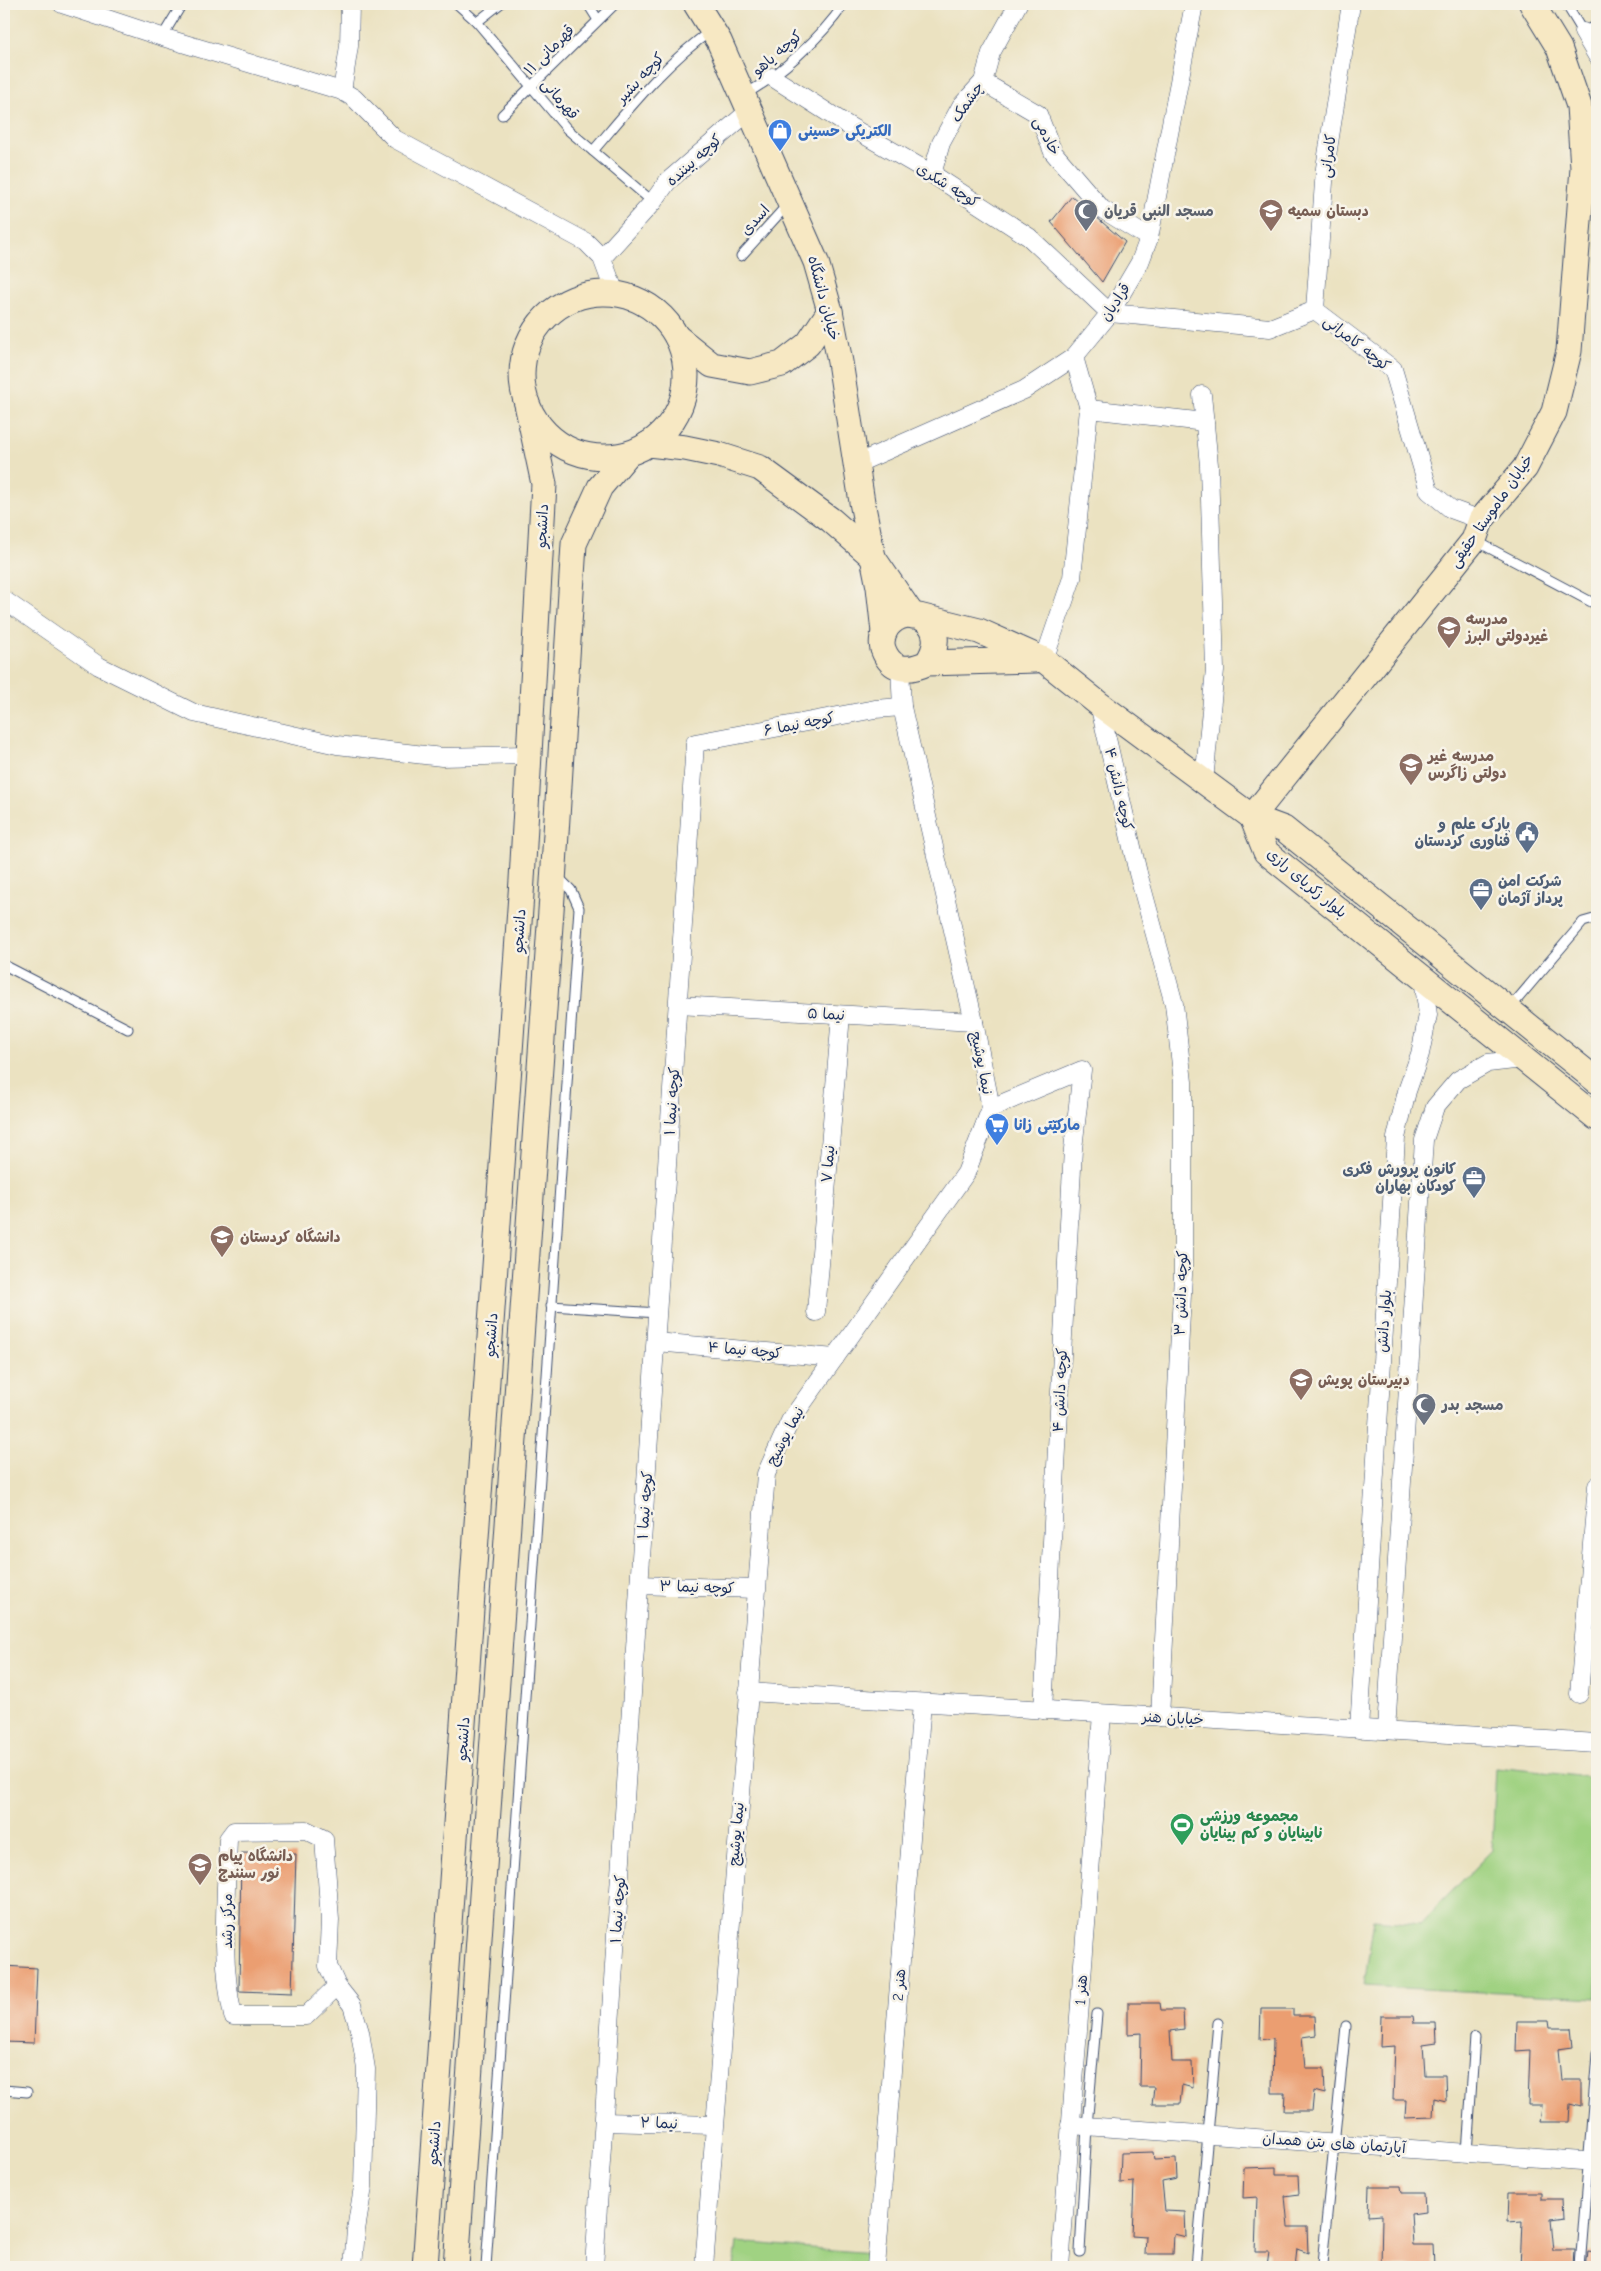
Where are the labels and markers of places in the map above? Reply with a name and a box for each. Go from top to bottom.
shop icon: الکتریکی حسینی [767,118,793,152]
place label: الکتریکی حسینی [798,122,892,141]
mosque icon: مسجد النبی قریان [1073,198,1099,232]
school or university icon: دبستان سمیه [1258,198,1284,232]
place label: مسجد النبی قریان [1104,202,1214,221]
place label: دبستان سمیه [1288,202,1369,220]
place label: مدرسه غیردولتی البرز [1464,610,1548,646]
school or university icon: مدرسه غیردولتی البرز [1436,615,1462,649]
place label: مدرسه غیر دولتی زاگرس [1426,747,1507,783]
school or university icon: مدرسه غیر دولتی زاگرس [1398,752,1424,786]
place label: پارک علم و فناوری کردستان [1414,815,1511,850]
public building icon: پارک علم و فناوری کردستان [1514,820,1540,854]
place label: شرکت امن پرداز آژمان [1498,872,1564,907]
office icon: شرکت امن پرداز آژمان [1468,877,1494,911]
supermarket icon: مارکێتی زانا [984,1112,1010,1146]
place label: مارکێتی زانا [1014,1116,1080,1135]
place label: کانون پرورش فکری کودکان بهاران [1343,1160,1456,1196]
office icon: کانون پرورش فکری کودکان بهاران [1461,1165,1487,1199]
school or university icon: دانشگاه کردستان [209,1224,235,1258]
place label: دانشگاه کردستان [240,1227,341,1246]
school or university icon: دبیرستان پویش [1288,1367,1314,1401]
place label: دبیرستان پویش [1318,1371,1410,1390]
mosque icon: مسجد بدر [1411,1392,1437,1426]
place label: مسجد بدر [1440,1396,1503,1414]
place label: مجموعه ورزشی نابینایان و کم بینایان [1200,1807,1322,1844]
sports icon: مجموعه ورزشی نابینایان و کم بینایان [1169,1812,1195,1846]
place label: دانشگاه پیام نور سنندج [218,1846,293,1883]
school or university icon: دانشگاه پیام نور سنندج [187,1852,213,1886]

